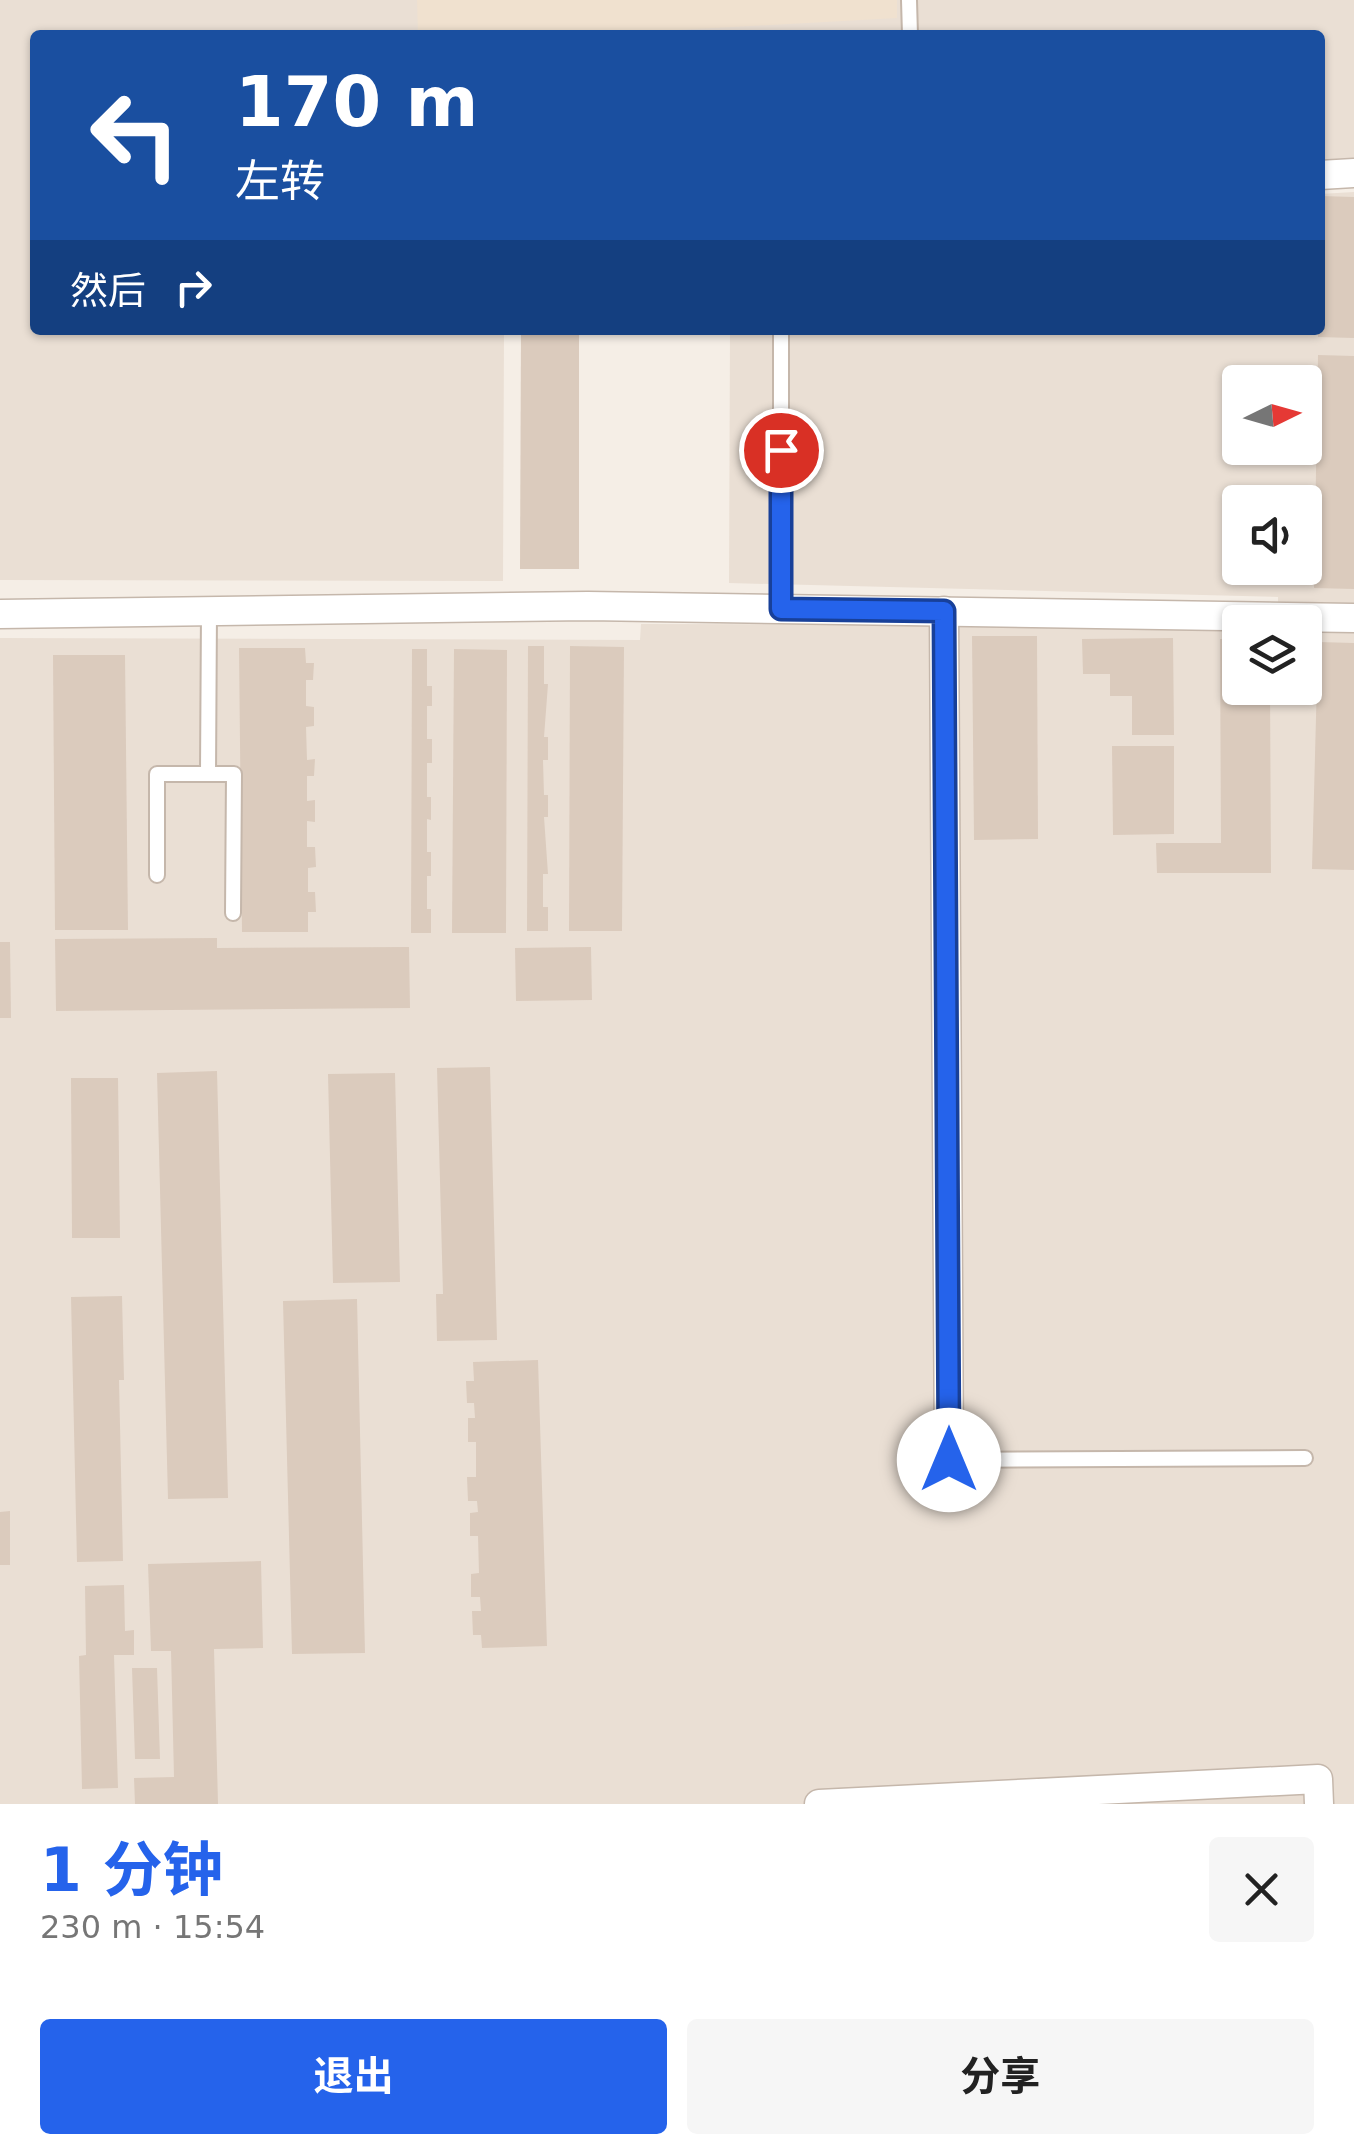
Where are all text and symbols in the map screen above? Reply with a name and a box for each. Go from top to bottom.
text: 170 m [235,61,478,143]
icon: left [70,70,200,200]
text: 左转 [235,155,325,208]
icon: right [166,260,221,315]
text: 然后 [70,269,146,313]
north arrow [1222,365,1322,465]
map controls [1222,365,1322,705]
pin [739,408,824,493]
icon: arrive [754,423,809,478]
button: sound [1222,485,1322,585]
button: layers [1222,605,1322,705]
position arrow [897,1408,1001,1512]
text: 1 分钟 [40,1835,223,1905]
button: close [1209,1837,1314,1942]
text: 230 m · 15:54 [40,1908,265,1946]
button: 退出 [40,2019,667,2134]
button: 分享 [687,2019,1314,2134]

